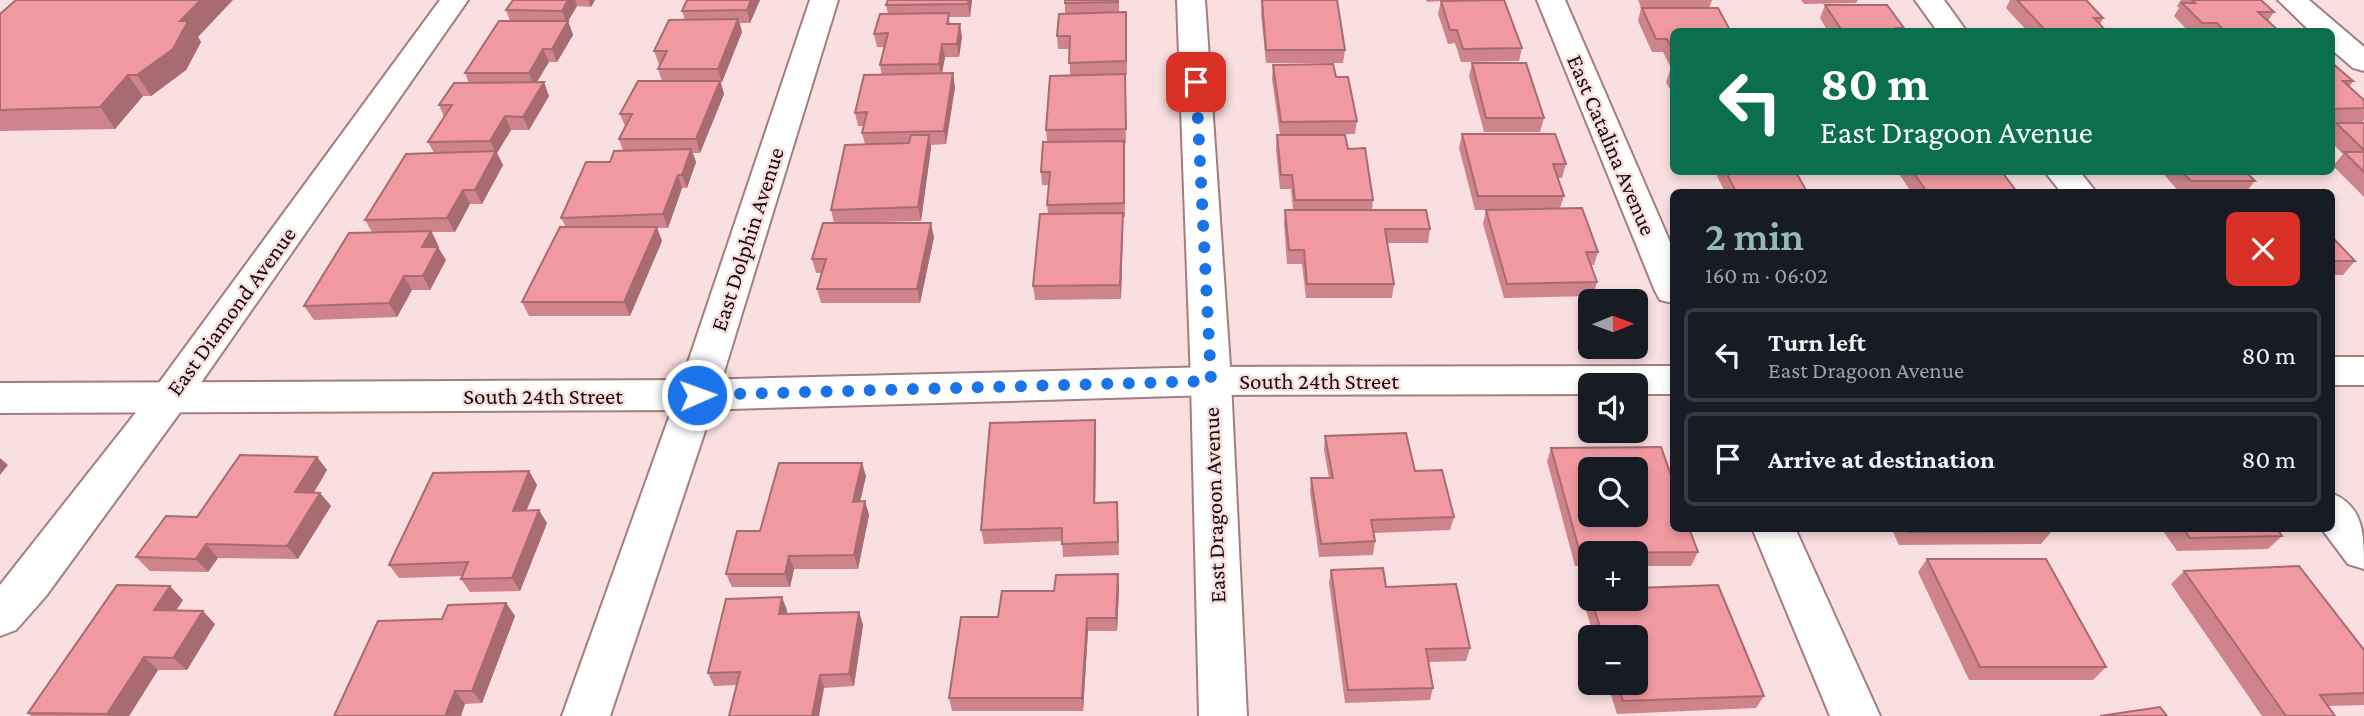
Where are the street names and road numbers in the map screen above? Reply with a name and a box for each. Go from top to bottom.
street label: East Catalina Avenue [1562,51,1662,239]
street label: East Dolphin Avenue [705,144,789,334]
street label: East Diamond Avenue [161,221,301,401]
street label: South 24th Street [1239,368,1399,394]
street label: South 24th Street [463,383,623,409]
street label: East Dragoon Avenue [1198,407,1230,603]

